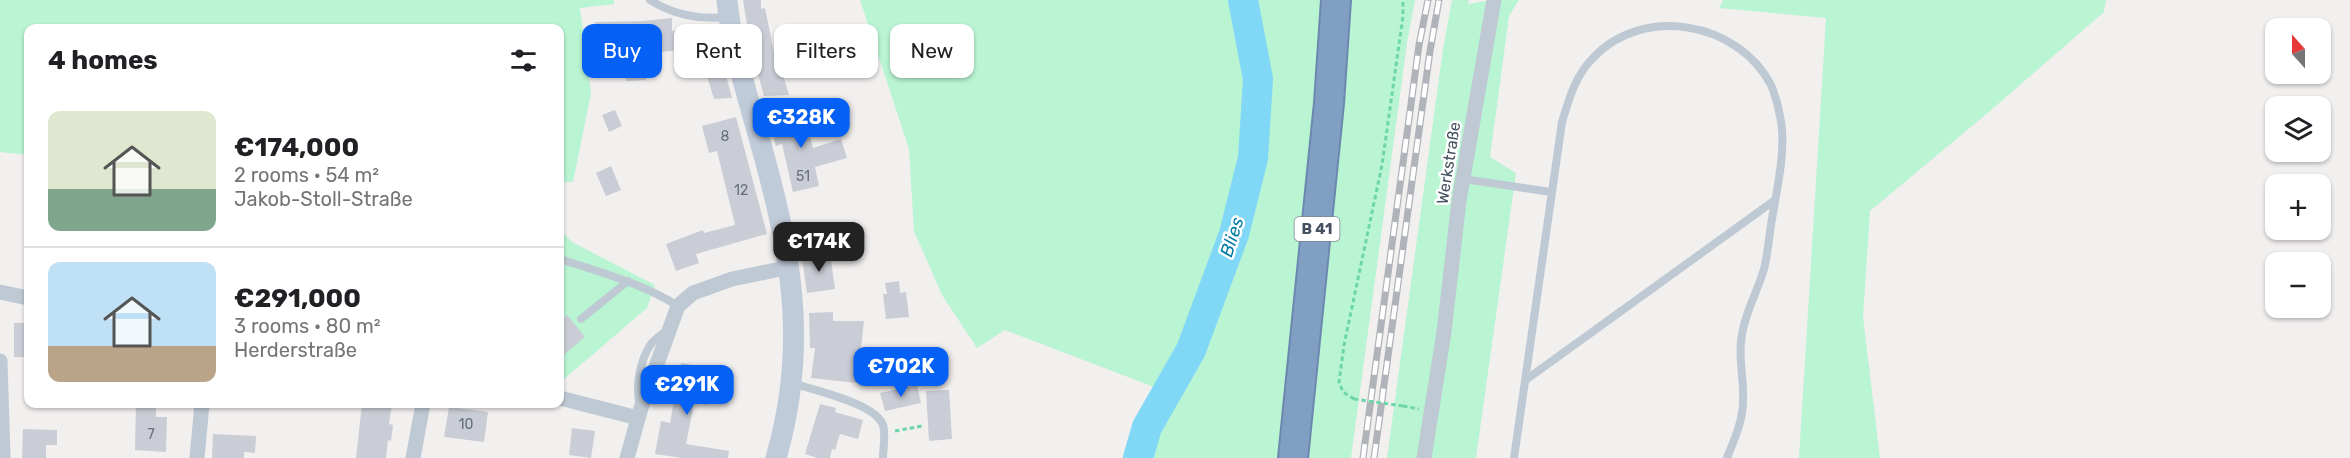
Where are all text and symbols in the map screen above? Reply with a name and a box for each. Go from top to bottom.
north arrow [2265,18,2331,84]
map controls [2265,18,2331,318]
chip: Buy [582,24,662,78]
chip: Rent [674,24,762,78]
chip: Filters [774,24,878,78]
chip: New [890,24,974,78]
icon: filters [507,44,540,77]
text: 4 homes [48,45,158,76]
button: layers [2265,96,2331,162]
pin: €328K [759,98,843,149]
text: €328K [767,105,835,129]
street label: Werkstraße [1433,120,1464,206]
house number: 8 [721,128,730,145]
text: €174,000 [234,132,359,163]
icon: home [96,135,168,207]
text: 2 rooms · 54 m² [234,163,379,187]
house number: 51 [796,168,810,185]
button: + [2265,174,2331,240]
house number: 12 [734,182,748,199]
text: Jakob-Stoll-Straße [234,187,413,211]
water label: Blies [1215,215,1249,259]
road number: B 41 [1294,217,1340,241]
pin: €174K [777,222,861,273]
text: €174K [787,229,851,253]
button: − [2265,252,2331,318]
text: €291,000 [234,283,361,314]
icon: home [96,286,168,358]
text: 3 rooms · 80 m² [234,314,381,338]
text: Herderstraße [234,338,357,362]
pin: €702K [859,347,943,398]
text: €702K [867,354,935,378]
pin: €291K [645,365,729,416]
text: €291K [655,372,719,396]
house number: 10 [459,416,474,433]
house number: 7 [147,426,155,443]

